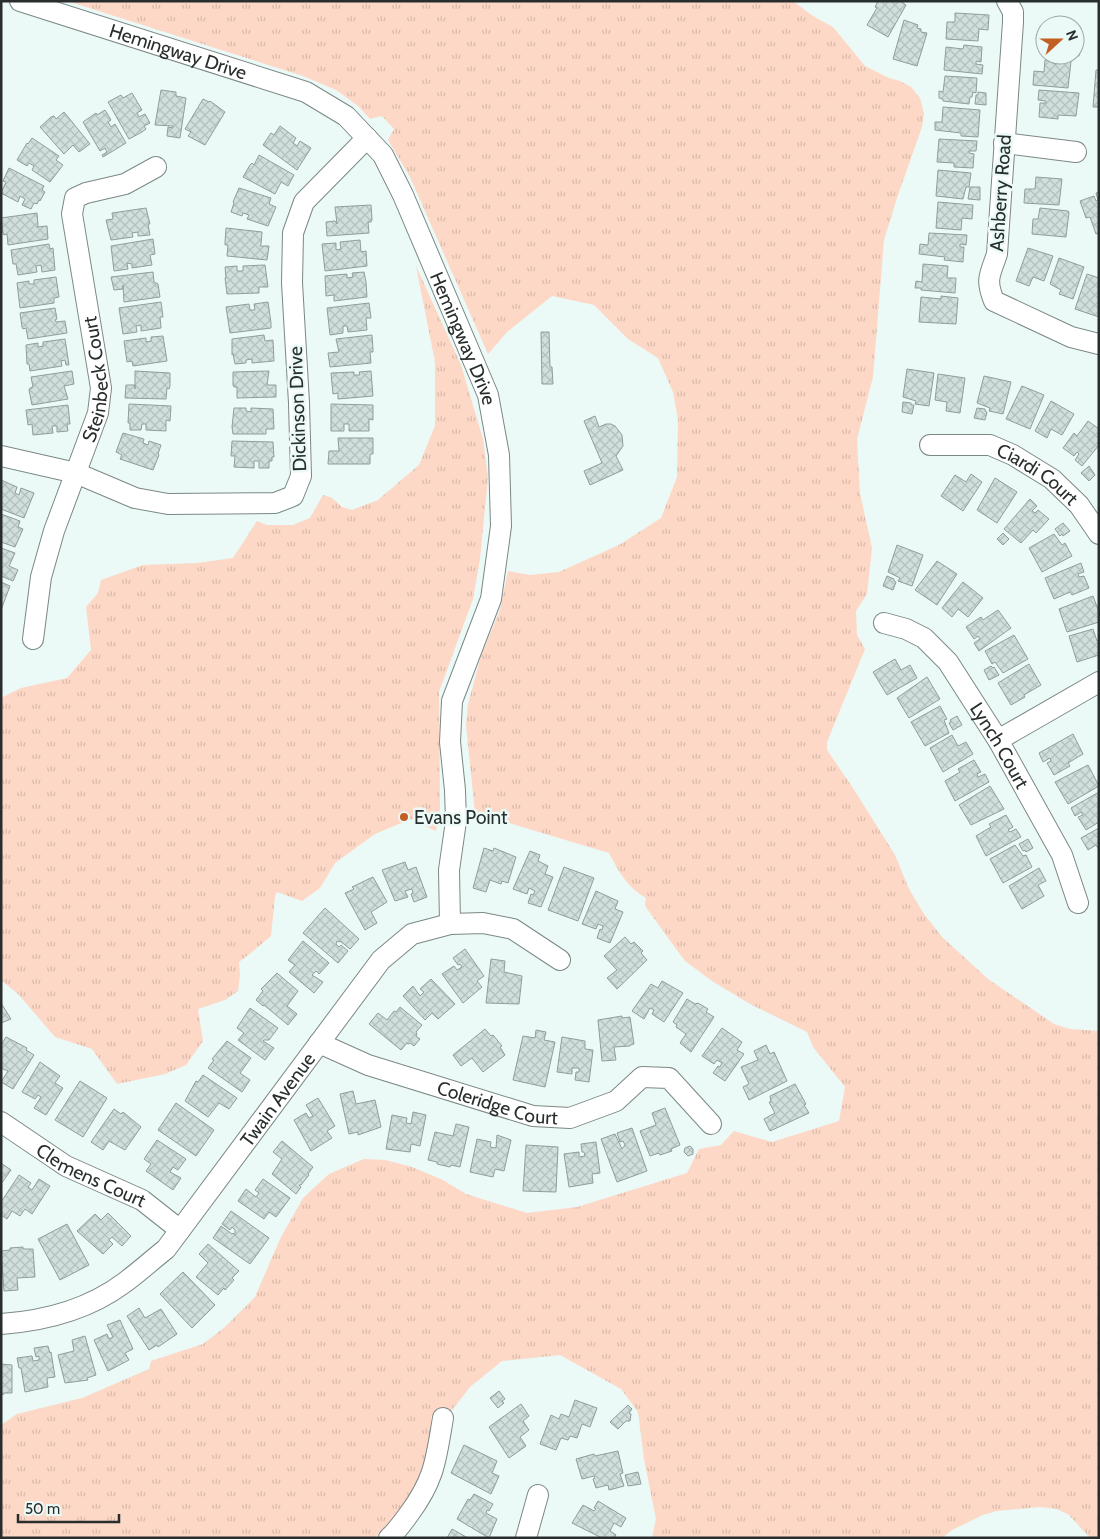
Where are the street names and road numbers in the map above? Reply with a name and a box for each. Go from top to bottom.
street label: Hemingway Drive [107,19,250,84]
street label: Ashberry Road [985,134,1016,252]
street label: Hemingway Drive [425,268,501,407]
street label: Steinbeck Court [77,314,113,445]
street label: Dickinson Drive [284,346,311,472]
street label: Ciardi Court [993,438,1083,510]
street label: Lynch Court [965,698,1034,793]
street label: Twain Avenue [235,1048,320,1151]
street label: Coleridge Court [434,1076,559,1129]
street label: Clemens Court [32,1138,150,1212]

